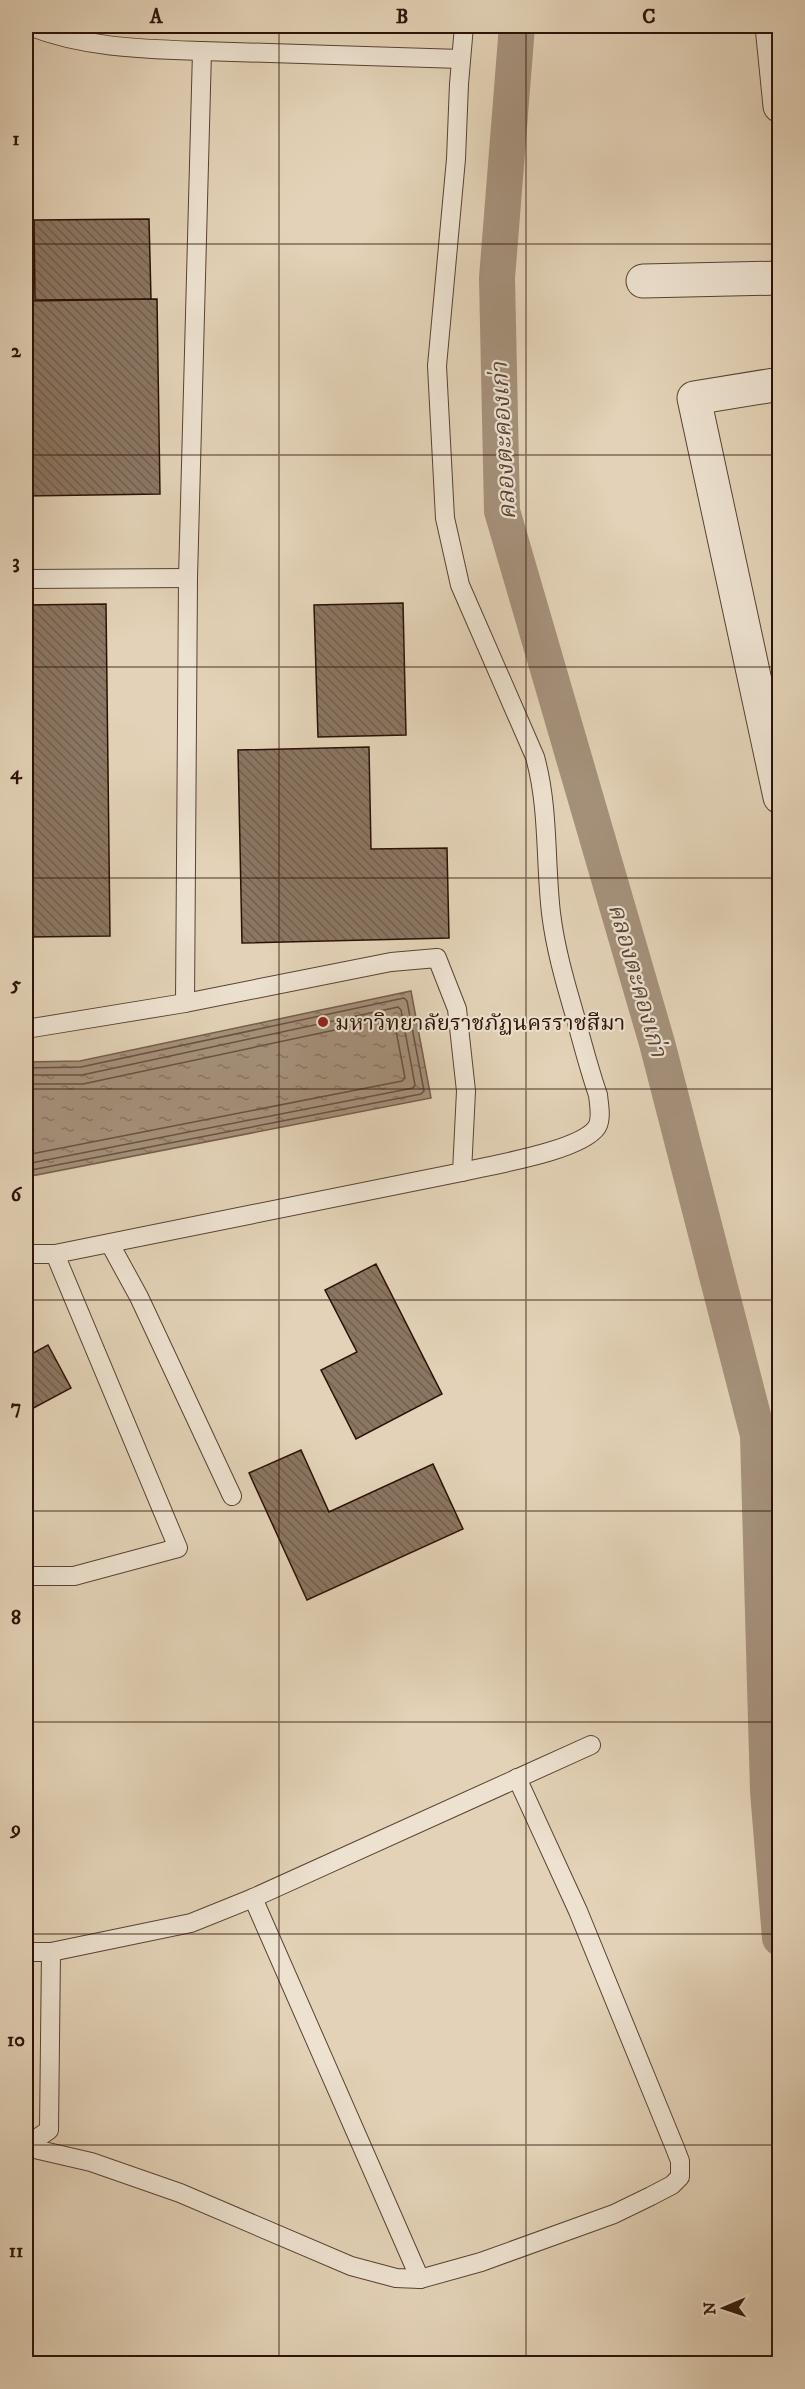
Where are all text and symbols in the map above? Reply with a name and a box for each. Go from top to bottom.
text: A [149,5,164,30]
text: B [396,5,408,30]
text: C [642,5,656,30]
text: 1 [12,127,20,152]
text: 2 [11,339,22,364]
water label: คลองตะคองเก่า [485,360,523,521]
text: 3 [12,550,20,575]
text: 4 [10,761,23,786]
water label: คลองตะคองเก่า [601,900,674,1062]
text: 5 [10,972,21,997]
place label: มหาวิทยาลัยราชภัฏนครราชสีมา [335,1010,625,1037]
marker: มหาวิทยาลัยราชภัฏนครราชสีมา [316,1015,330,1029]
text: 6 [11,1183,23,1208]
text: 7 [11,1395,21,1420]
text: 8 [11,1606,21,1631]
text: 9 [9,1817,21,1842]
text: 10 [7,2028,25,2053]
text: 11 [9,2239,23,2264]
north arrow [694,2278,754,2338]
text: N [700,2302,720,2315]

